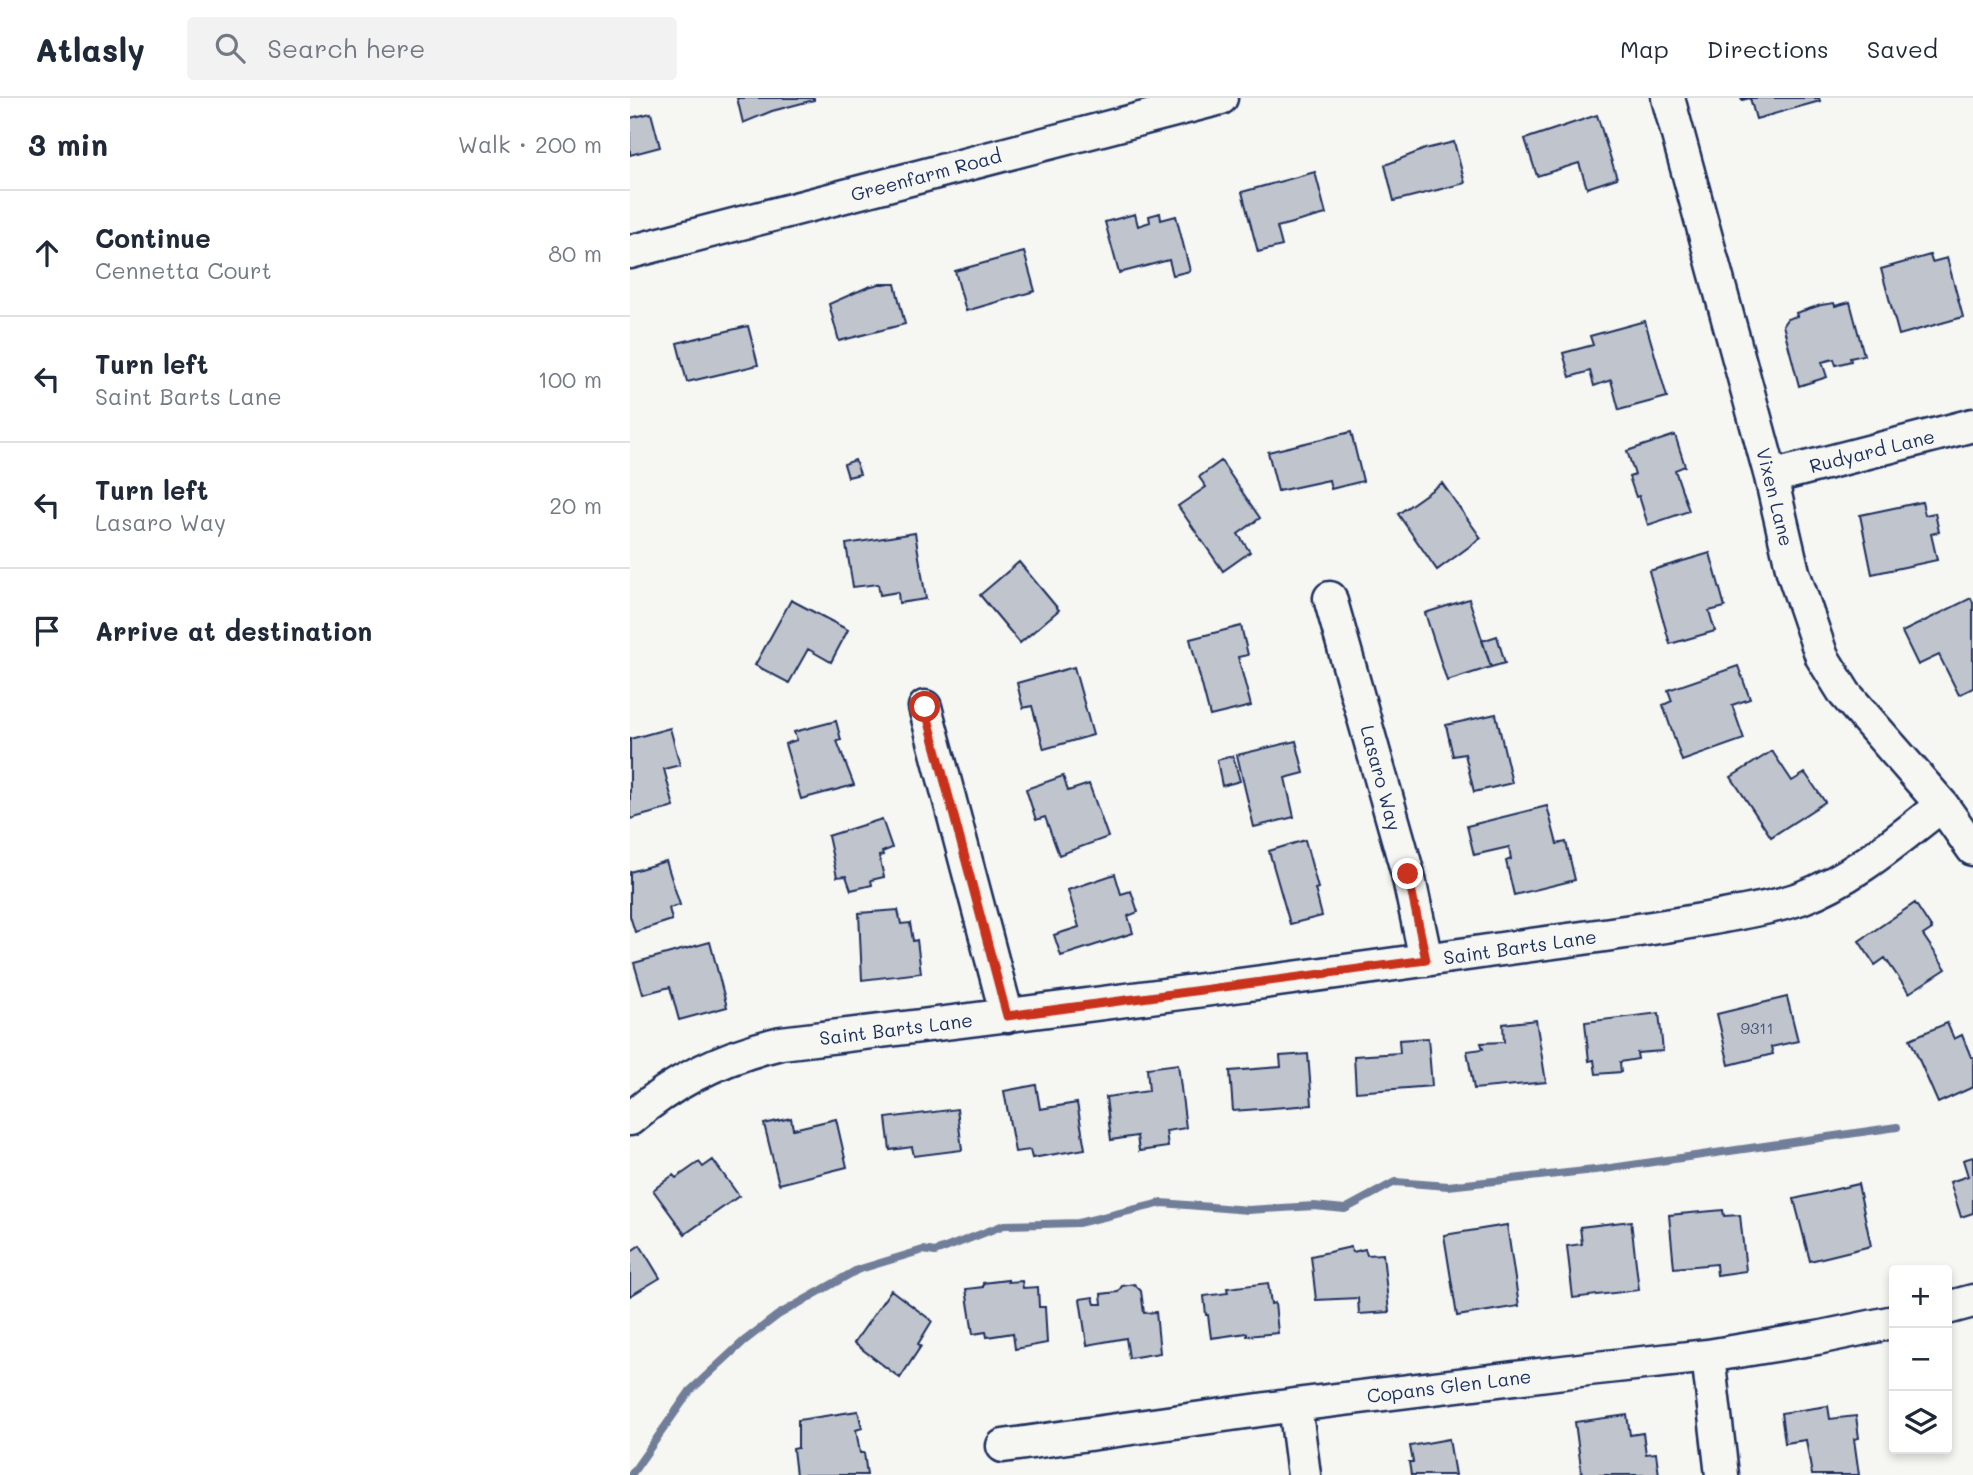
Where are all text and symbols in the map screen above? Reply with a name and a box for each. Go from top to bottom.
search box [187,17,677,80]
text: Atlasly [35,27,145,70]
icon: search [211,29,249,67]
text: Search here [267,31,425,65]
text: Map [1620,33,1669,64]
text: Directions [1707,33,1829,64]
text: Saved [1867,33,1938,64]
text: 3 min [28,124,108,164]
text: Walk · 200 m [458,129,602,159]
street label: Greenfarm Road [848,142,1004,207]
text: Continue [95,221,211,255]
icon: ahead [28,234,66,272]
text: 80 m [548,238,602,268]
text: Cennetta Court [95,255,272,285]
text: Turn left [95,347,208,381]
icon: left [28,360,66,398]
text: 100 m [538,364,602,394]
text: Saint Barts Lane [95,381,282,411]
street label: Rudyard Lane [1807,423,1937,478]
street label: Vixen Lane [1751,445,1800,549]
text: Turn left [95,473,208,507]
icon: left [28,486,66,524]
text: 20 m [549,490,602,520]
text: Lasaro Way [95,507,226,537]
icon: arrive [28,612,66,650]
text: Arrive at destination [95,614,372,648]
route start [909,691,940,722]
street label: Lasaro Way [1355,722,1408,833]
route end [1392,858,1423,889]
street label: Saint Barts Lane [1442,923,1598,970]
street label: Saint Barts Lane [818,1007,974,1050]
house number: 9311 [1740,1017,1774,1038]
map controls [1889,1265,1952,1454]
button: + [1889,1265,1952,1328]
button: − [1889,1328,1952,1391]
street label: Copans Glen Lane [1365,1363,1533,1408]
button: layers [1889,1391,1952,1454]

